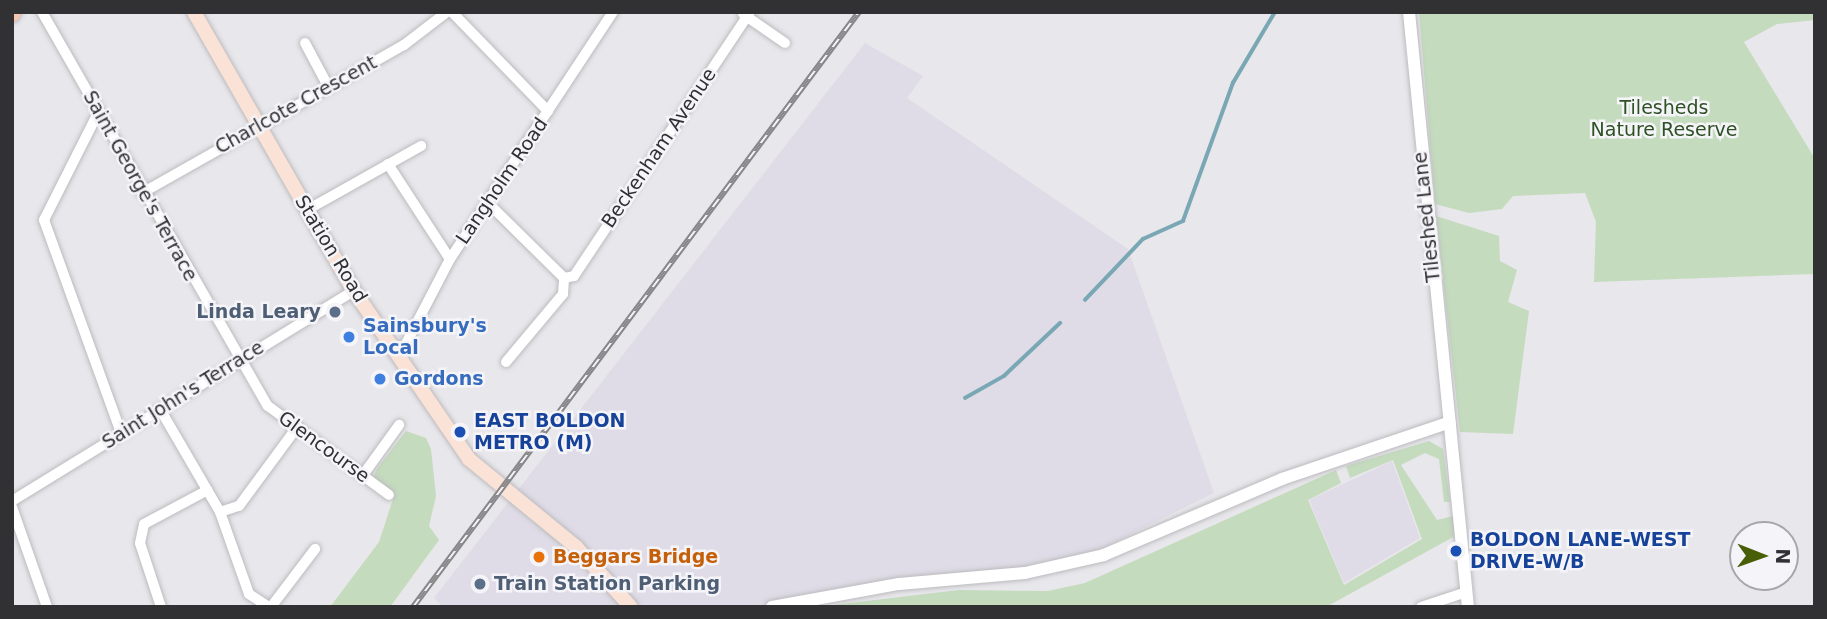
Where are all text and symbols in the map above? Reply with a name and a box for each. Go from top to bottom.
street label: Charlcote Crescent [211,51,381,159]
street label: Beckenham Avenue [597,64,721,232]
street label: Saint George's Terrace [78,87,202,285]
park label: Tilesheds Nature Reserve [1591,97,1737,141]
street label: Langholm Road [451,113,553,249]
street label: Tileshed Lane [1409,151,1445,283]
street label: Station Road [290,191,372,307]
place label: Linda Leary [196,301,321,323]
marker: Linda Leary [327,304,343,320]
place label: Sainsbury's Local [363,315,487,359]
marker: Sainsbury's Local [341,329,357,345]
street label: Saint John's Terrace [98,336,268,454]
place label: Gordons [394,368,484,390]
marker: Gordons [372,371,388,387]
street label: Glencourse [274,406,374,488]
place label: EAST BOLDON METRO (M) [474,410,626,454]
marker: EAST BOLDON METRO (M) [452,424,468,440]
north arrow [1729,521,1799,591]
place label: BOLDON LANE-WEST DRIVE-W/B [1470,529,1690,573]
marker: BOLDON LANE-WEST DRIVE-W/B [1448,543,1464,559]
place label: Beggars Bridge [553,546,718,568]
text: N [1772,548,1794,564]
marker: Beggars Bridge [531,549,547,565]
place label: Train Station Parking [494,573,720,595]
marker: Train Station Parking [472,576,488,592]

